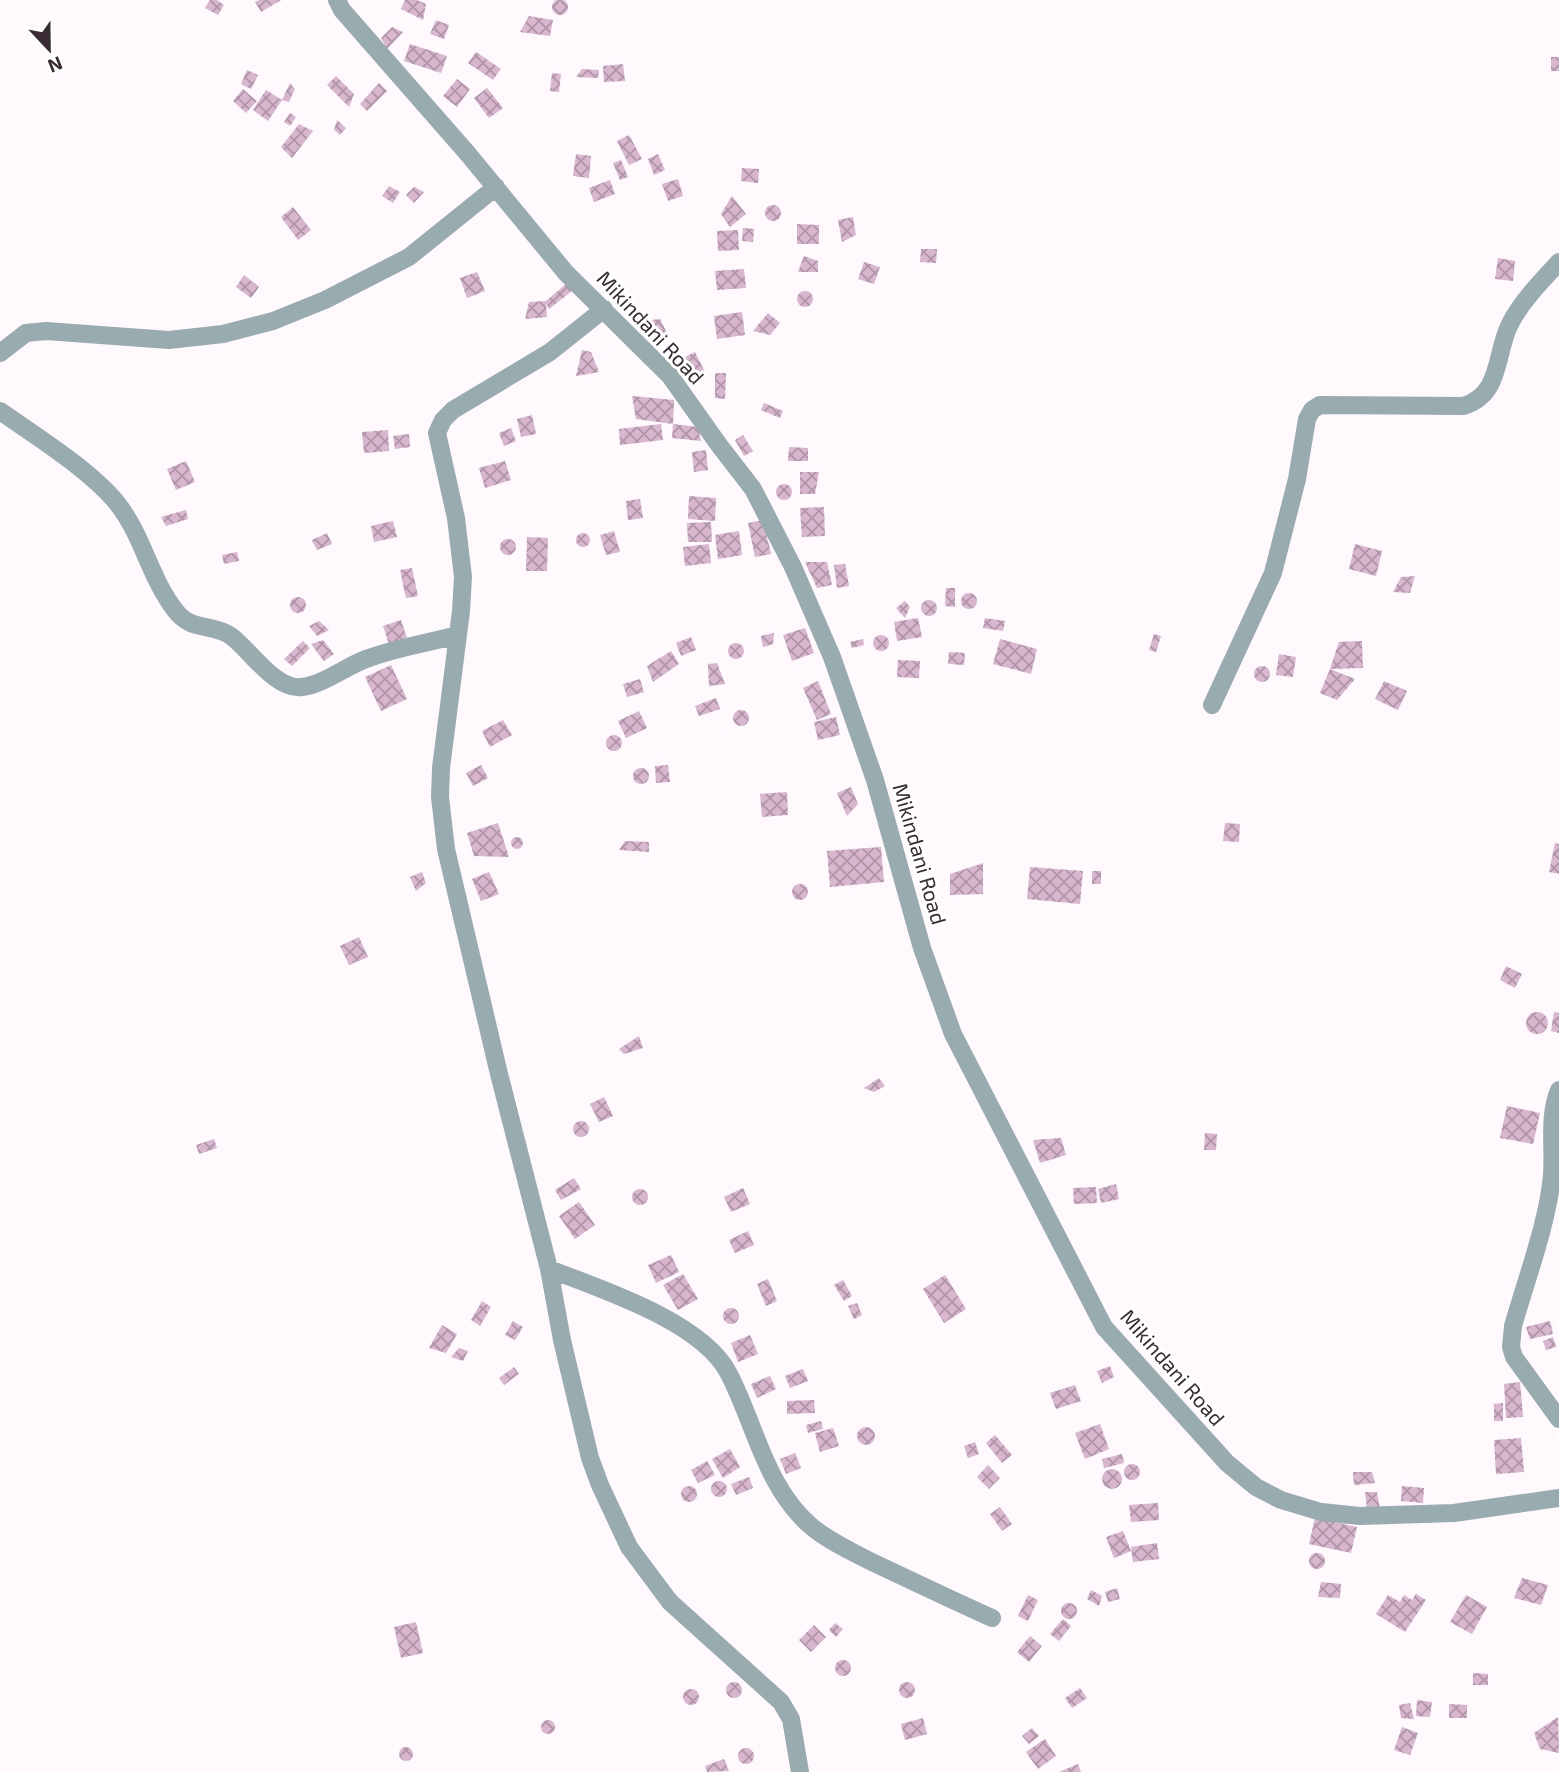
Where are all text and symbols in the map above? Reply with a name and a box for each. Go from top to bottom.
north arrow [14,14,84,84]
text: N [45,52,66,78]
street label: Mikindani Road [592,265,710,389]
street label: Mikindani Road [888,780,953,927]
street label: Mikindani Road [1116,1304,1230,1430]

